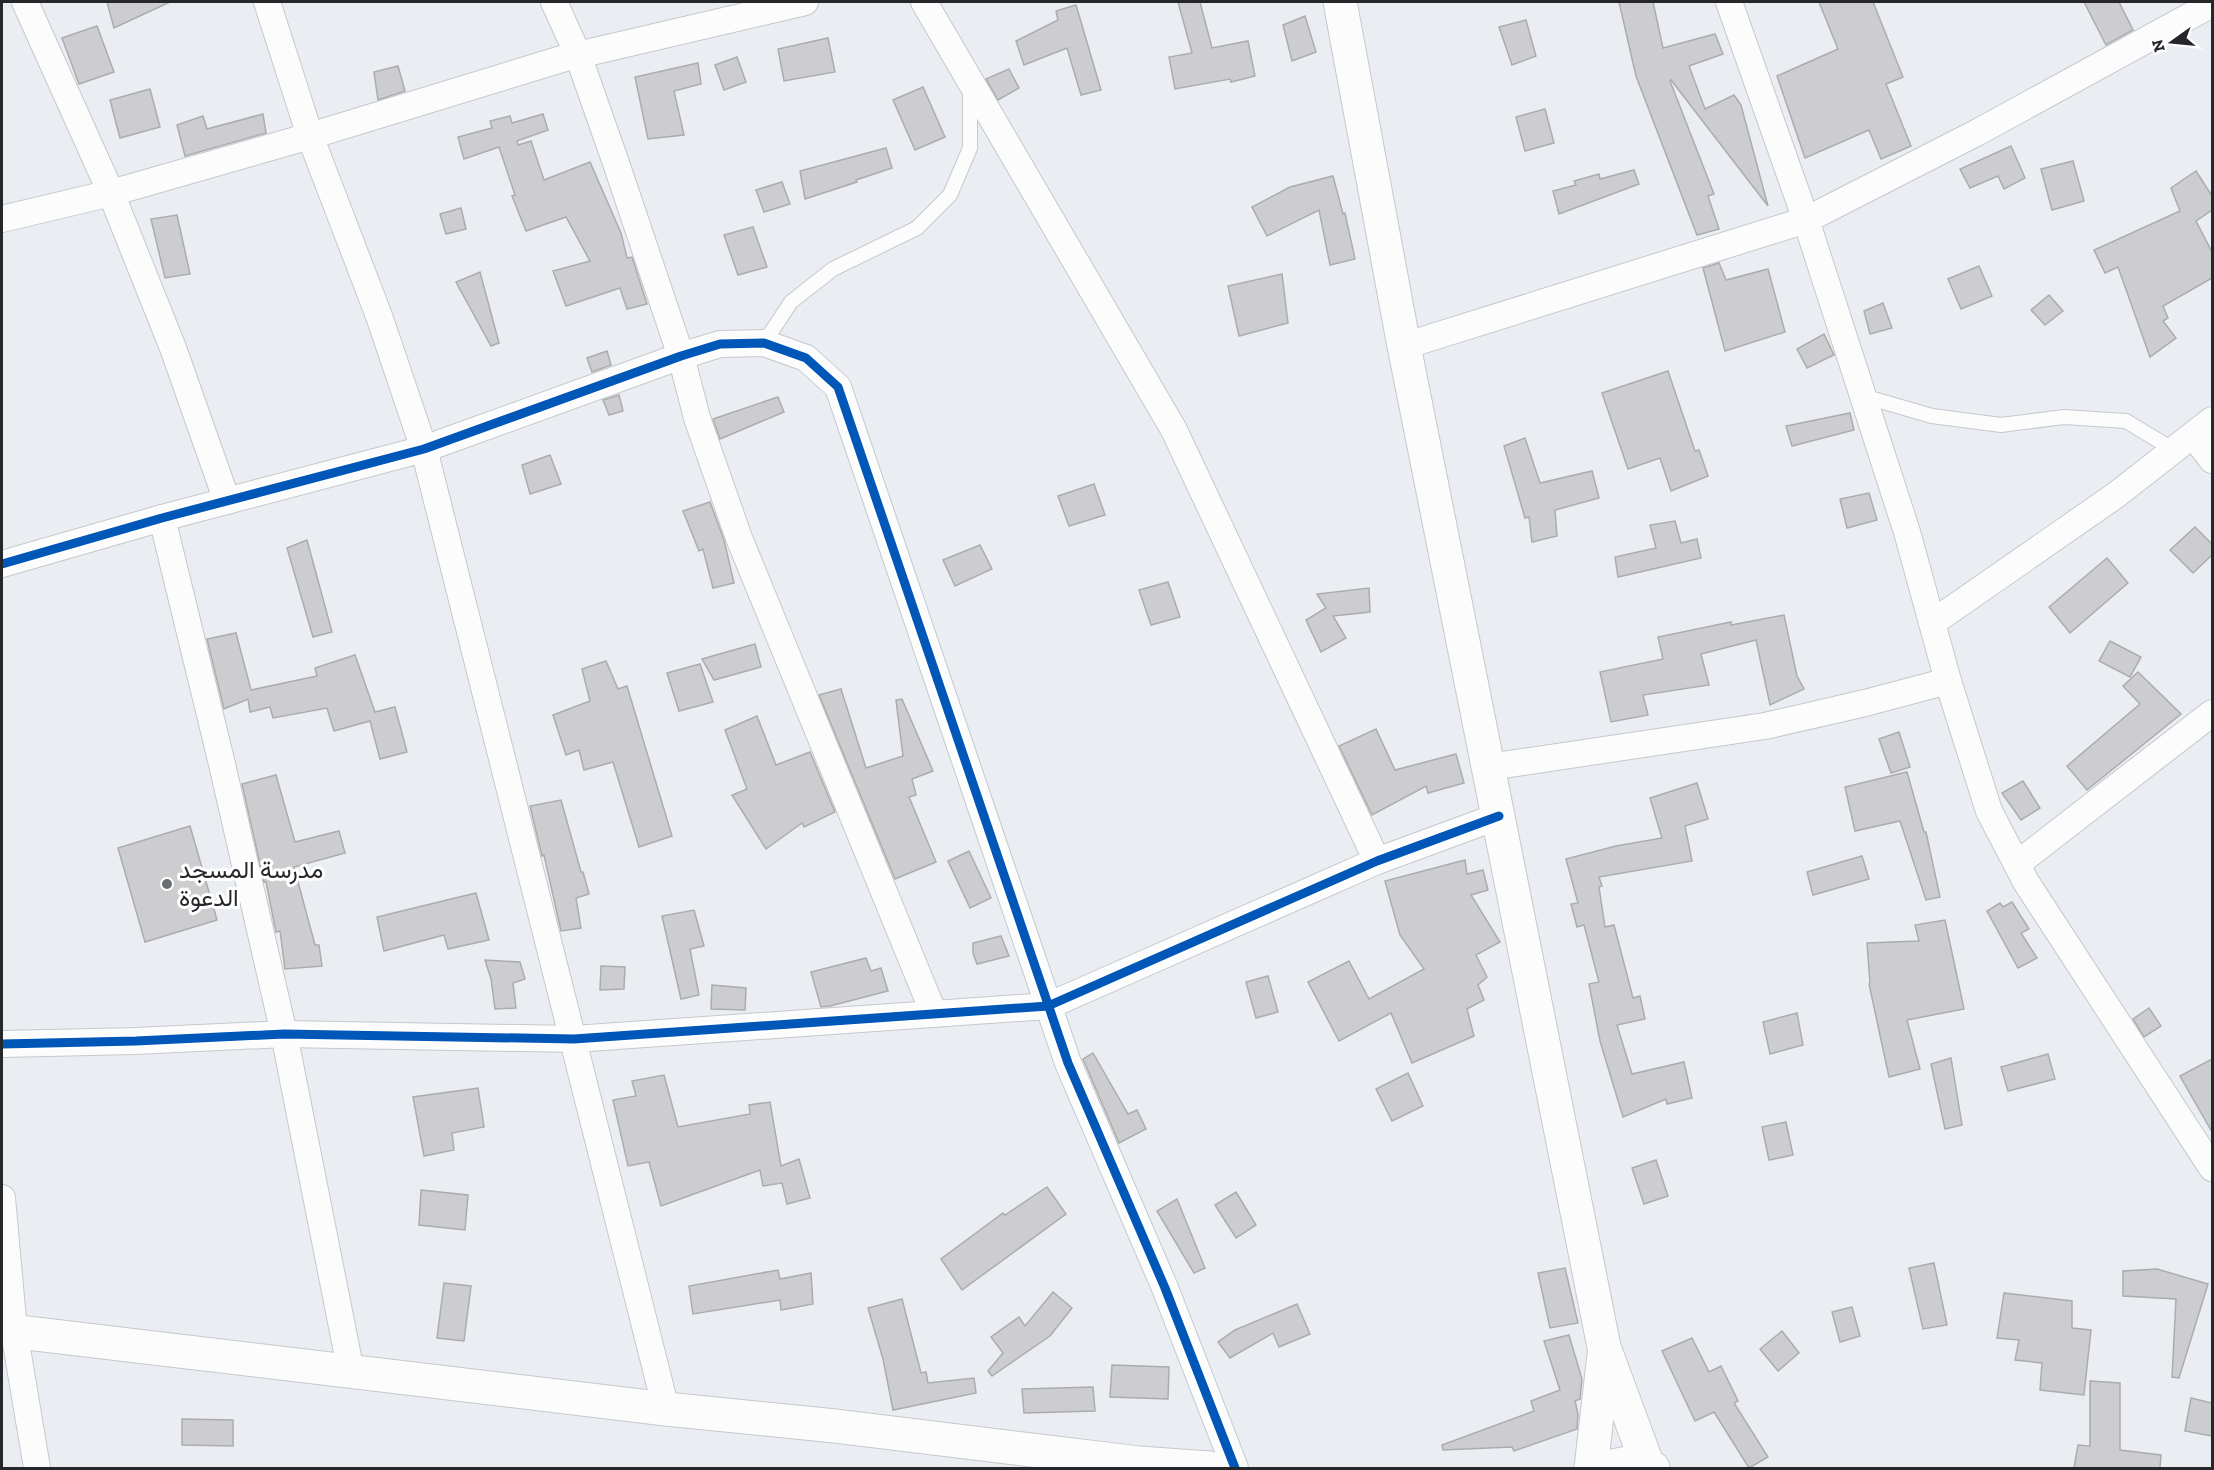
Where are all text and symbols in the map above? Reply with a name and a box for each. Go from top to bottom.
north arrow [2142,12,2202,72]
text: N [2147,37,2169,54]
place label: مدرسة المسجد الدعوة [179,855,323,913]
marker: مدرسة المسجد الدعوة [160,877,174,891]

